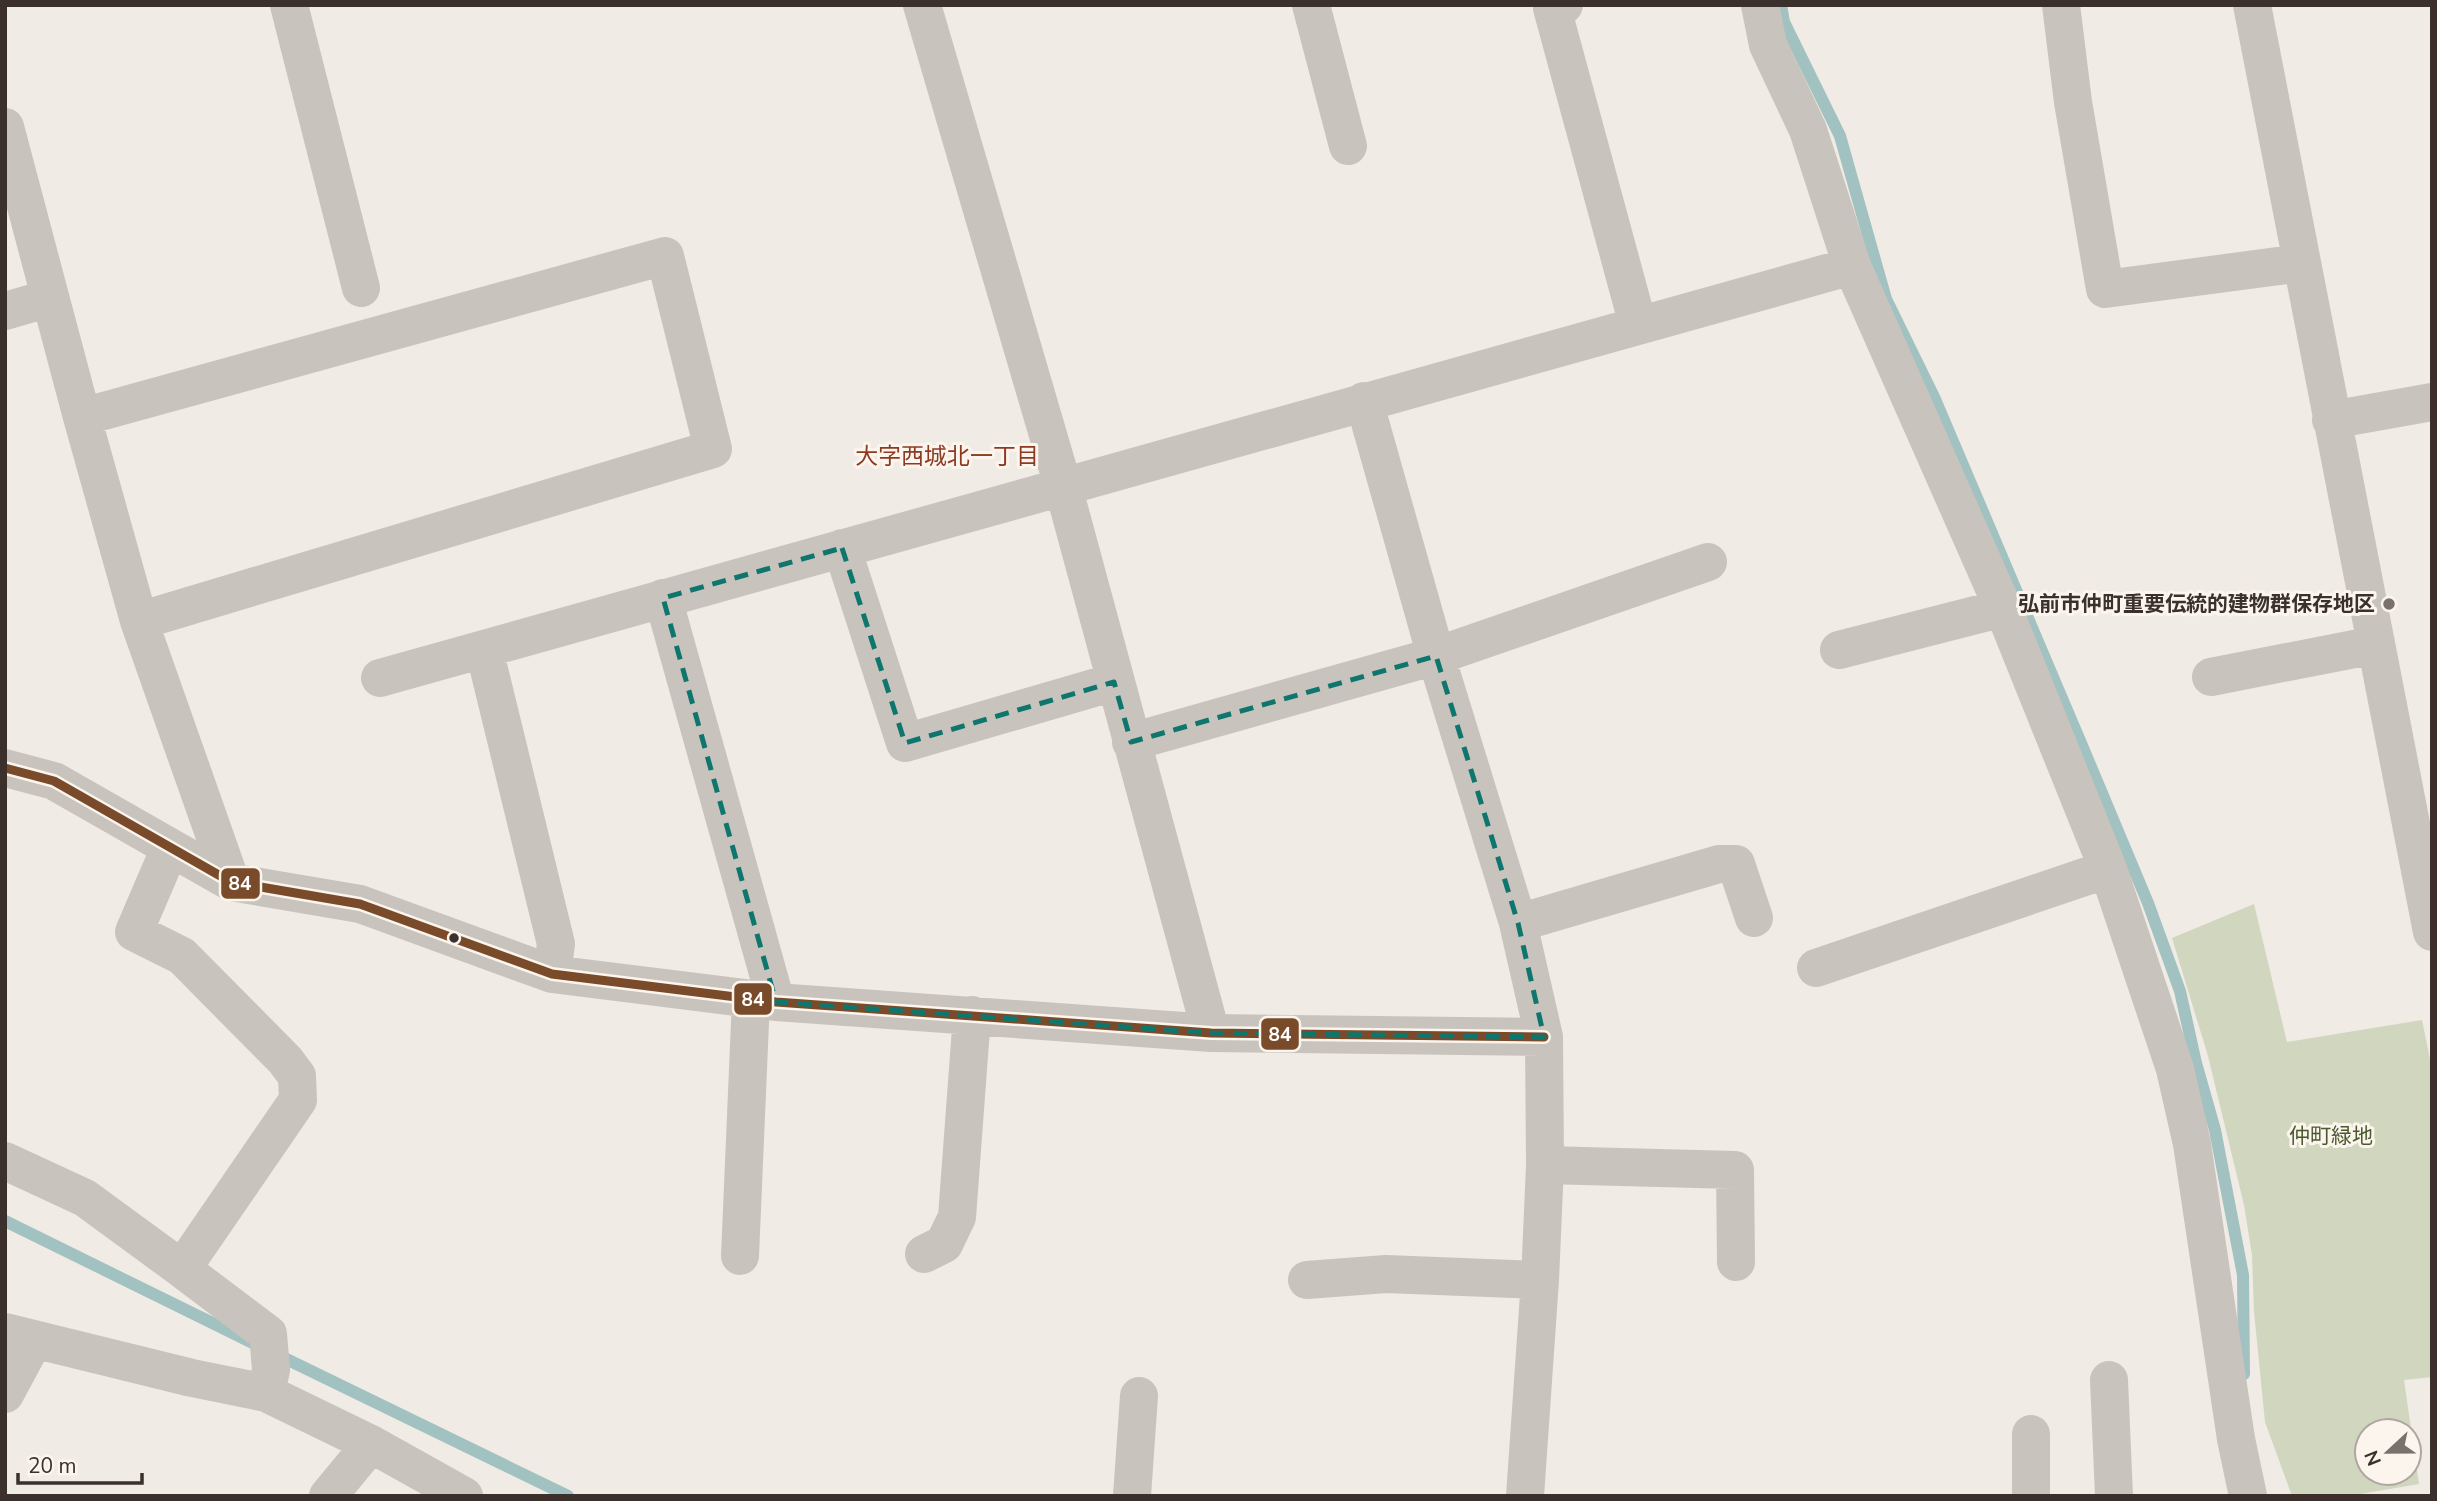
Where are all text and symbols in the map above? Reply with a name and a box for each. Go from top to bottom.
district label: 大字西城北一丁目 [855,441,1039,472]
place label: 弘前市仲町重要伝統的建物群保存地区 [2018,590,2375,618]
marker: 弘前市仲町重要伝統的建物群保存地区 [2381,596,2397,612]
line badge: 84 [220,867,261,900]
text: 84 [229,871,251,897]
unlabelled marker [447,931,461,945]
line badge: 84 [733,982,773,1016]
text: 84 [742,987,764,1013]
line badge: 84 [1260,1017,1300,1051]
text: 84 [1269,1022,1291,1048]
park label: 仲町緑地 [2289,1122,2373,1150]
north arrow [2353,1417,2423,1487]
scale bar [18,1442,142,1486]
text: N [2358,1447,2388,1469]
text: 20 m [28,1452,77,1480]

